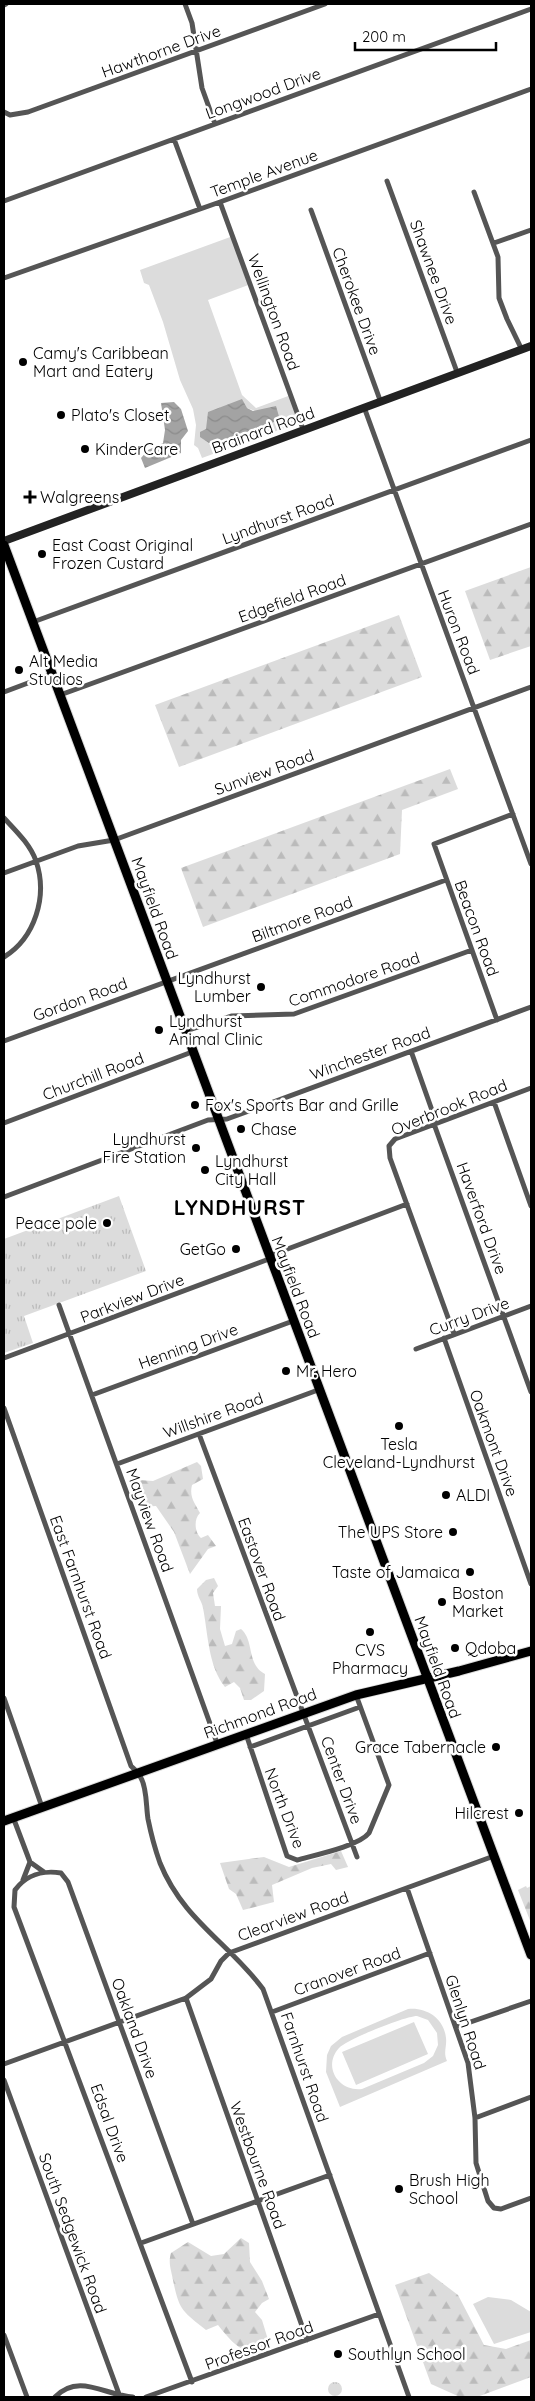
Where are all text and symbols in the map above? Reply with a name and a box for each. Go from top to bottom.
street label: Hawthorne Drive [99,20,223,82]
scale bar [355,20,496,52]
text: 200 m [362,27,406,46]
street label: Longwood Drive [203,63,323,123]
street label: Temple Avenue [208,144,320,202]
street label: Shawnee Drive [406,217,462,327]
street label: Cherokee Drive [328,244,386,358]
street label: Wellington Road [244,251,304,373]
place label: Camy's Caribbean Mart and Eatery [33,343,169,381]
marker: Camy's Caribbean Mart and Eatery [17,356,29,368]
street label: Brainard Road [209,402,317,458]
place label: Plato's Closet [71,405,169,425]
marker: Plato's Closet [55,409,67,421]
place label: KinderCare [95,439,178,459]
marker: KinderCare [79,443,91,455]
place label: Walgreens [40,487,119,507]
street label: Lyndhurst Road [219,490,337,548]
marker: Walgreens [24,491,36,503]
place label: East Coast Original Frozen Custard [52,535,193,573]
marker: East Coast Original Frozen Custard [36,548,48,560]
street label: Edgefield Road [236,569,348,627]
street label: Huron Road [434,587,484,677]
place label: Alt Media Studios [29,651,98,689]
marker: Alt Media Studios [13,664,25,676]
street label: Sunview Road [212,745,316,799]
street label: Mayfield Road [127,854,183,962]
street label: Beacon Road [450,877,504,979]
street label: Biltmore Road [249,891,355,947]
street label: Commodore Road [286,947,422,1011]
place label: Lyndhurst Lumber [178,968,251,1006]
street label: Gordon Road [30,973,130,1025]
marker: Lyndhurst Lumber [255,981,267,993]
place label: Lyndhurst Animal Clinic [169,1011,263,1049]
street label: Winchester Road [307,1022,433,1084]
marker: Lyndhurst Animal Clinic [153,1024,165,1036]
street label: Churchill Road [40,1048,146,1104]
street label: Overbrook Road [388,1075,510,1139]
place label: Fox's Sports Bar and Grille [205,1095,399,1115]
marker: Fox's Sports Bar and Grille [189,1099,201,1111]
place label: Chase [251,1119,297,1139]
marker: Chase [235,1123,247,1135]
place label: Lyndhurst Fire Station [102,1129,186,1167]
marker: Lyndhurst Fire Station [190,1142,202,1154]
place label: Lyndhurst City Hall [215,1151,288,1189]
street label: Haverford Drive [452,1159,512,1277]
marker: Lyndhurst City Hall [199,1164,211,1176]
district label: LYNDHURST [174,1194,306,1220]
place label: Peace pole [15,1213,97,1233]
marker: Peace pole [101,1217,113,1229]
street label: Mayfield Road [267,1233,325,1341]
place label: GetGo [180,1239,226,1259]
marker: GetGo [230,1243,242,1255]
street label: Parkview Drive [77,1269,187,1327]
street label: Curry Drive [426,1292,512,1340]
street label: Henning Drive [135,1319,241,1373]
place label: Mr. Hero [296,1361,357,1381]
marker: Mr. Hero [280,1365,292,1377]
street label: Oakmont Drive [465,1387,523,1499]
street label: Willshire Road [160,1388,266,1442]
marker: Tesla Cleveland-Lyndhurst [393,1420,405,1432]
place label: Tesla Cleveland-Lyndhurst [323,1434,475,1472]
street label: Mayview Road [122,1465,178,1575]
place label: ALDI [456,1485,490,1505]
marker: ALDI [440,1489,452,1501]
street label: East Farnhurst Road [46,1513,116,1661]
street label: Eastover Road [234,1514,290,1624]
place label: The UPS Store [338,1522,443,1542]
marker: The UPS Store [447,1526,459,1538]
place label: Taste of Jamaica [332,1562,460,1582]
marker: Taste of Jamaica [464,1566,476,1578]
place label: Boston Market [452,1583,504,1621]
marker: Boston Market [436,1596,448,1608]
street label: Mayfield Road [410,1613,466,1721]
marker: CVS Pharmacy [364,1626,376,1638]
place label: Qdoba [465,1638,516,1658]
place label: CVS Pharmacy [332,1640,408,1678]
marker: Qdoba [449,1642,461,1654]
street label: Richmond Road [201,1683,319,1743]
street label: Center Drive [317,1733,367,1827]
place label: Grace Tabernacle [355,1737,486,1757]
marker: Grace Tabernacle [490,1741,502,1753]
street label: North Drive [260,1765,310,1851]
place label: Hilcrest [454,1803,509,1823]
marker: Hilcrest [513,1807,525,1819]
street label: Clearview Road [235,1887,351,1945]
street label: Cranover Road [291,1942,403,2000]
street label: Glenlyn Road [441,1972,491,2072]
street label: Oakland Drive [108,1975,162,2081]
street label: Farnhurst Road [277,2009,333,2125]
street label: Edsal Drive [86,2081,134,2165]
street label: Westbourne Road [226,2099,290,2231]
street label: South Sedgewick Road [35,2150,111,2316]
place label: Brush High School [409,2170,490,2208]
marker: Brush High School [393,2183,405,2195]
street label: Professor Road [202,2316,316,2374]
place label: Southlyn School [348,2344,466,2364]
marker: Southlyn School [332,2348,344,2360]

